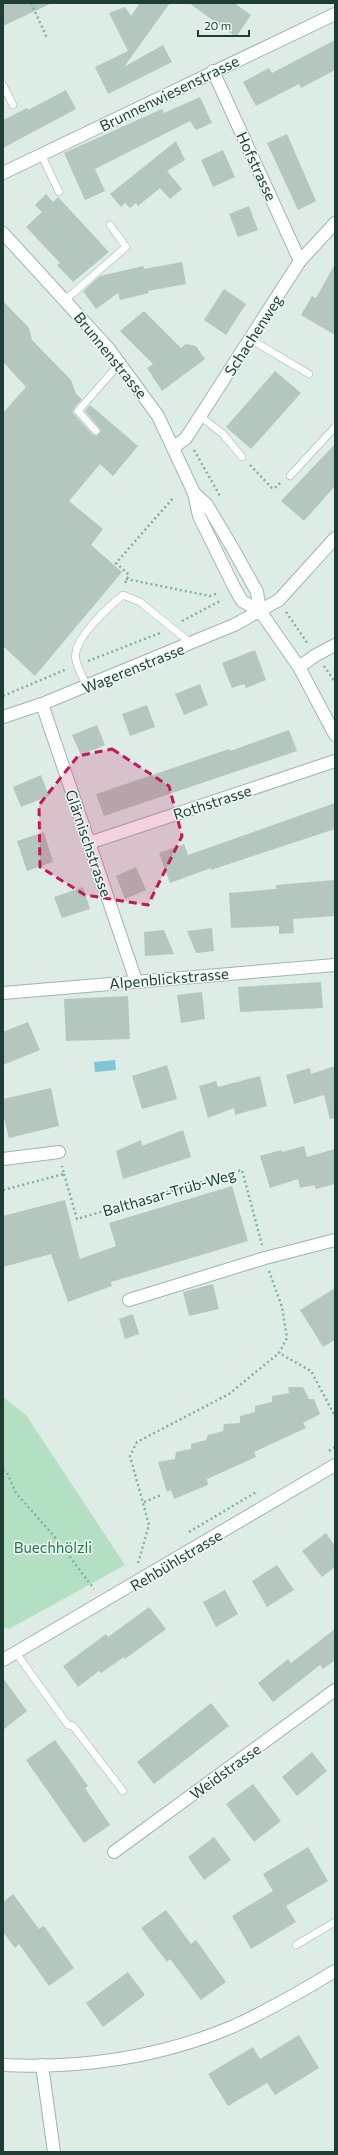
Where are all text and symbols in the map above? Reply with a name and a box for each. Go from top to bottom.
scale bar [198,12,249,38]
text: 20 m [204,18,231,32]
street label: Brunnenwiesenstrasse [96,51,242,135]
street label: Hofstrasse [233,129,281,203]
street label: Schachenweg [220,291,286,379]
street label: Brunnenstrasse [71,308,151,402]
street label: Wagerenstrasse [79,639,187,697]
street label: Rothstrasse [171,781,254,823]
street label: Glärnischstrasse [62,787,116,899]
street label: Alpenblickstrasse [109,964,230,992]
street label: Balthasar-Trüb-Weg [100,1164,238,1220]
street label: Rehbühlstrasse [127,1525,225,1594]
park label: Buechhölzli [14,1538,92,1556]
street label: Weidstrasse [186,1739,264,1803]

